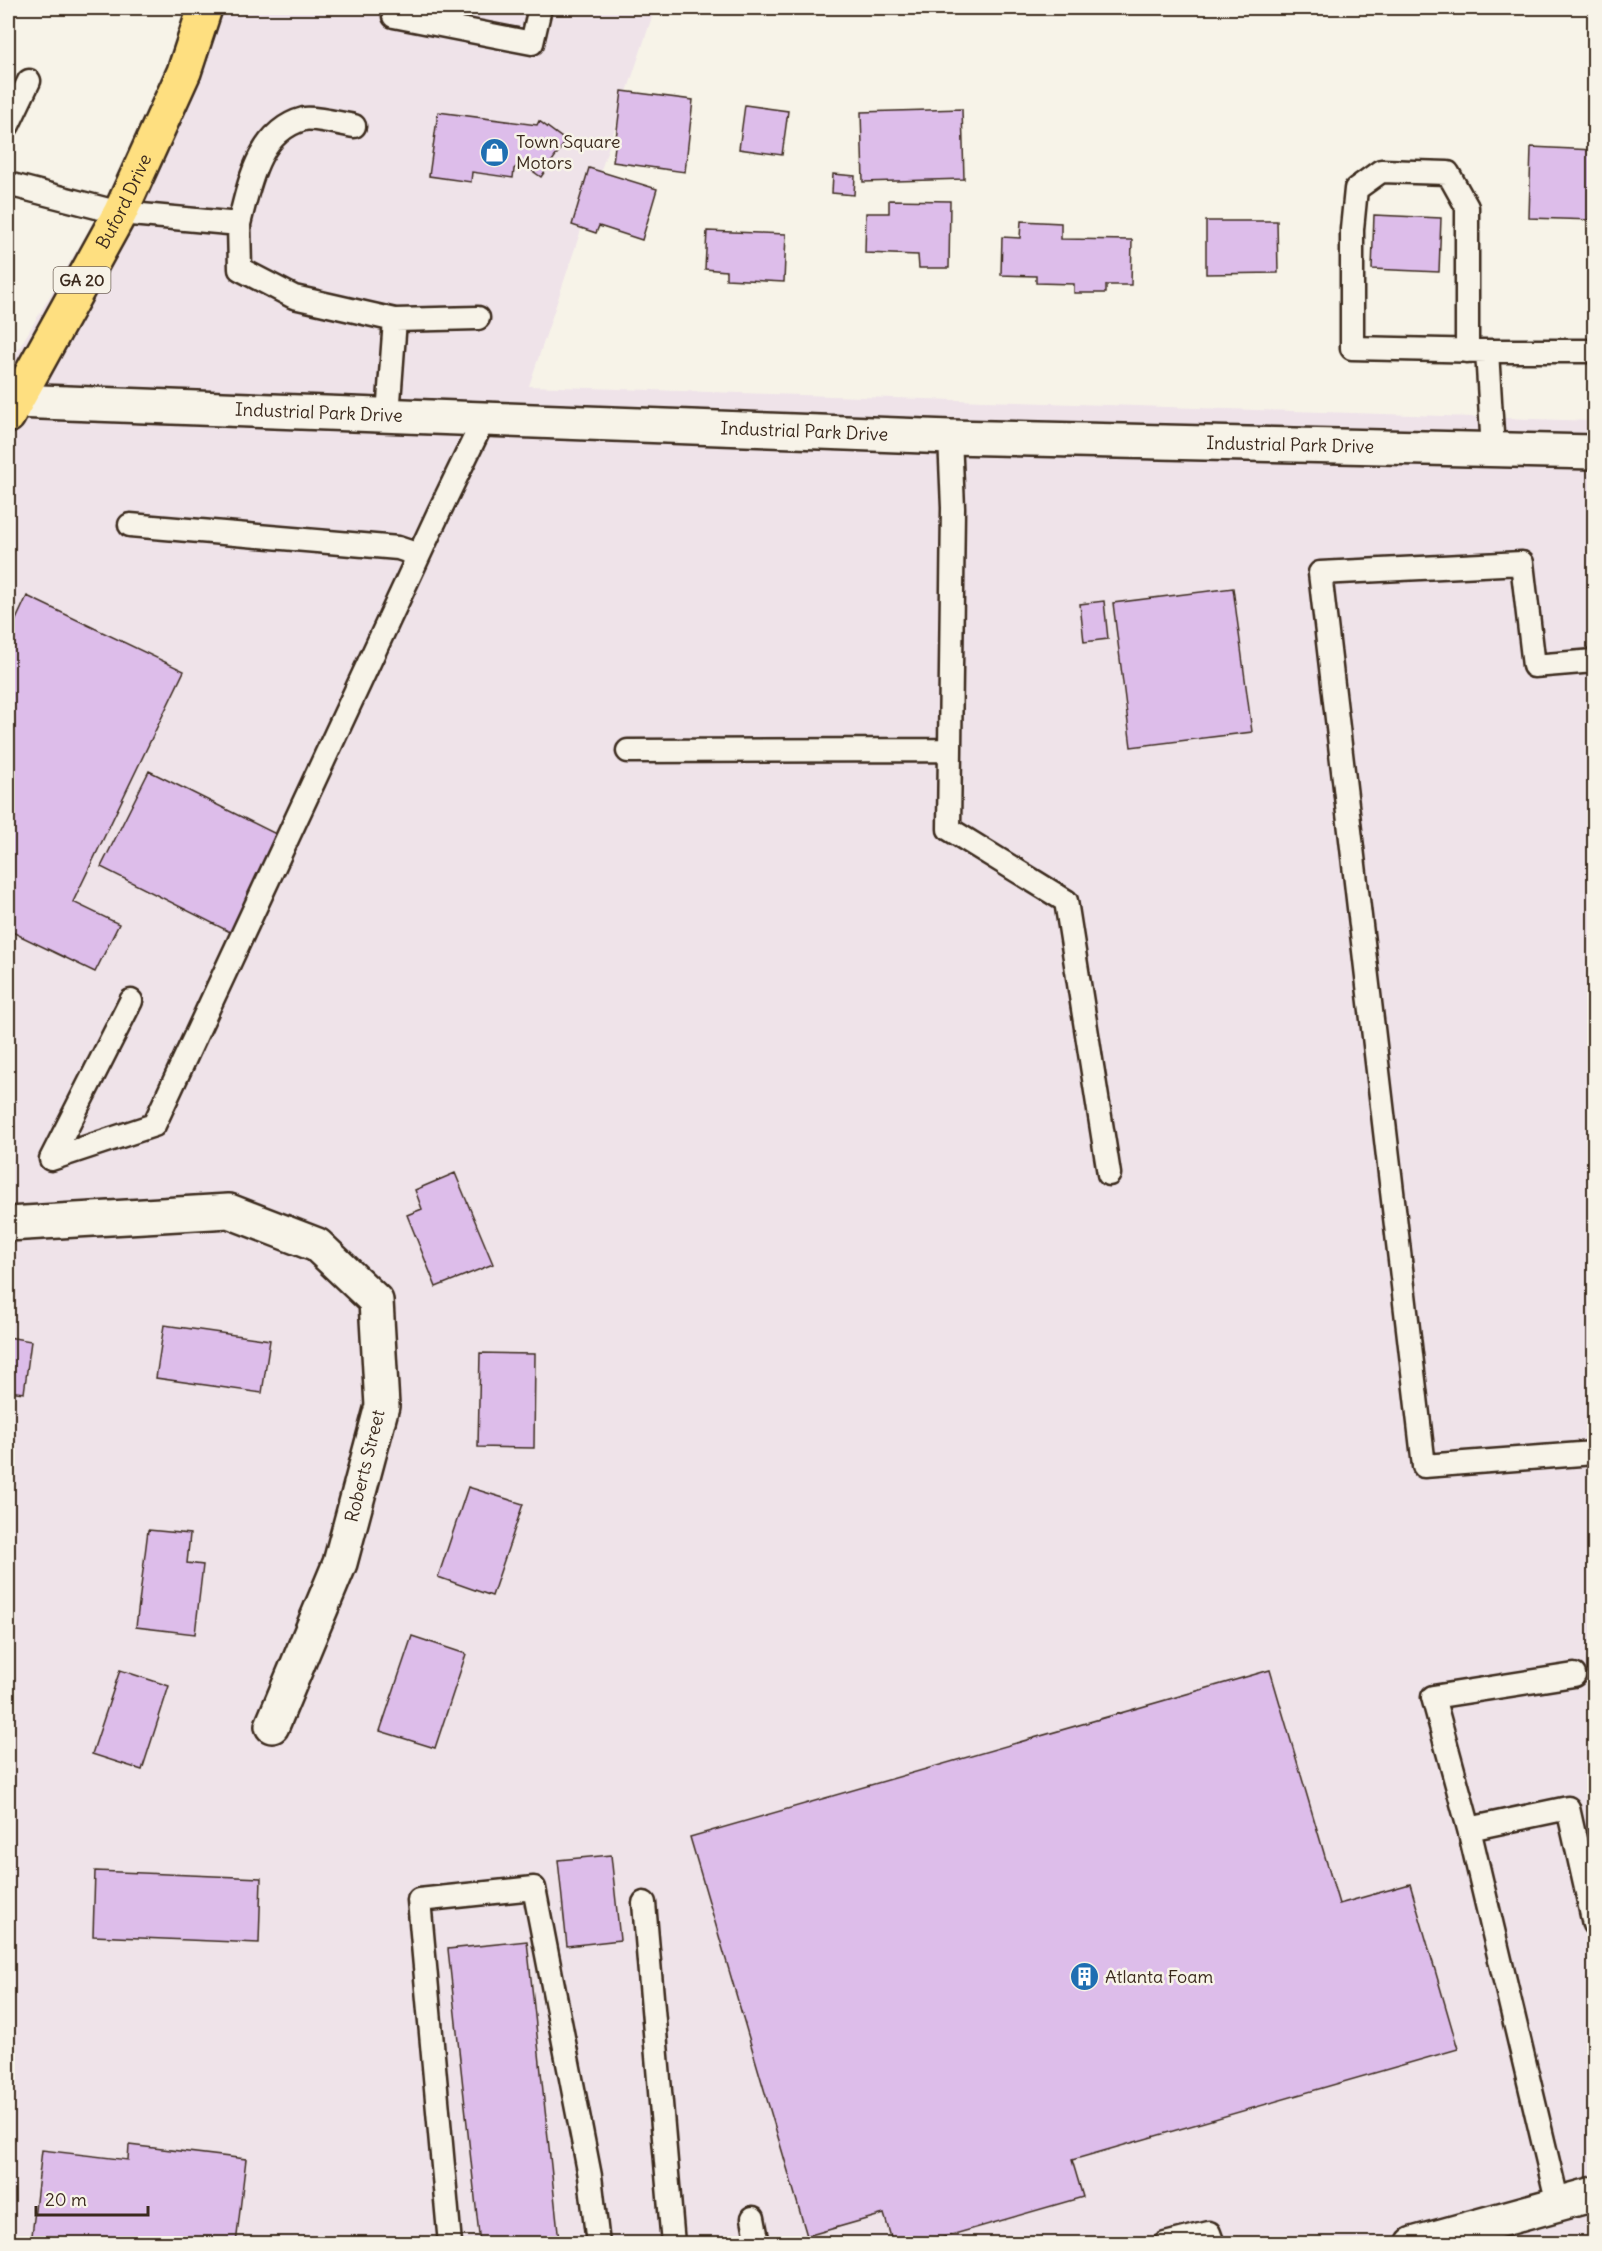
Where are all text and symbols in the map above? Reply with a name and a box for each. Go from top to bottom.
place label: Town Square Motors [516,130,620,174]
shop icon: Town Square Motors [479,136,511,168]
street label: Buford Drive [91,150,156,253]
road number: GA 20 [54,267,110,293]
street label: Industrial Park Drive [235,397,403,427]
street label: Industrial Park Drive [720,416,889,446]
street label: Industrial Park Drive [1206,431,1374,458]
street label: Roberts Street [339,1407,390,1524]
building icon: Atlanta Foam [1068,1961,1100,1993]
place label: Atlanta Foam [1105,1965,1213,1988]
scale bar [36,2179,148,2217]
text: 20 m [45,2188,87,2211]

